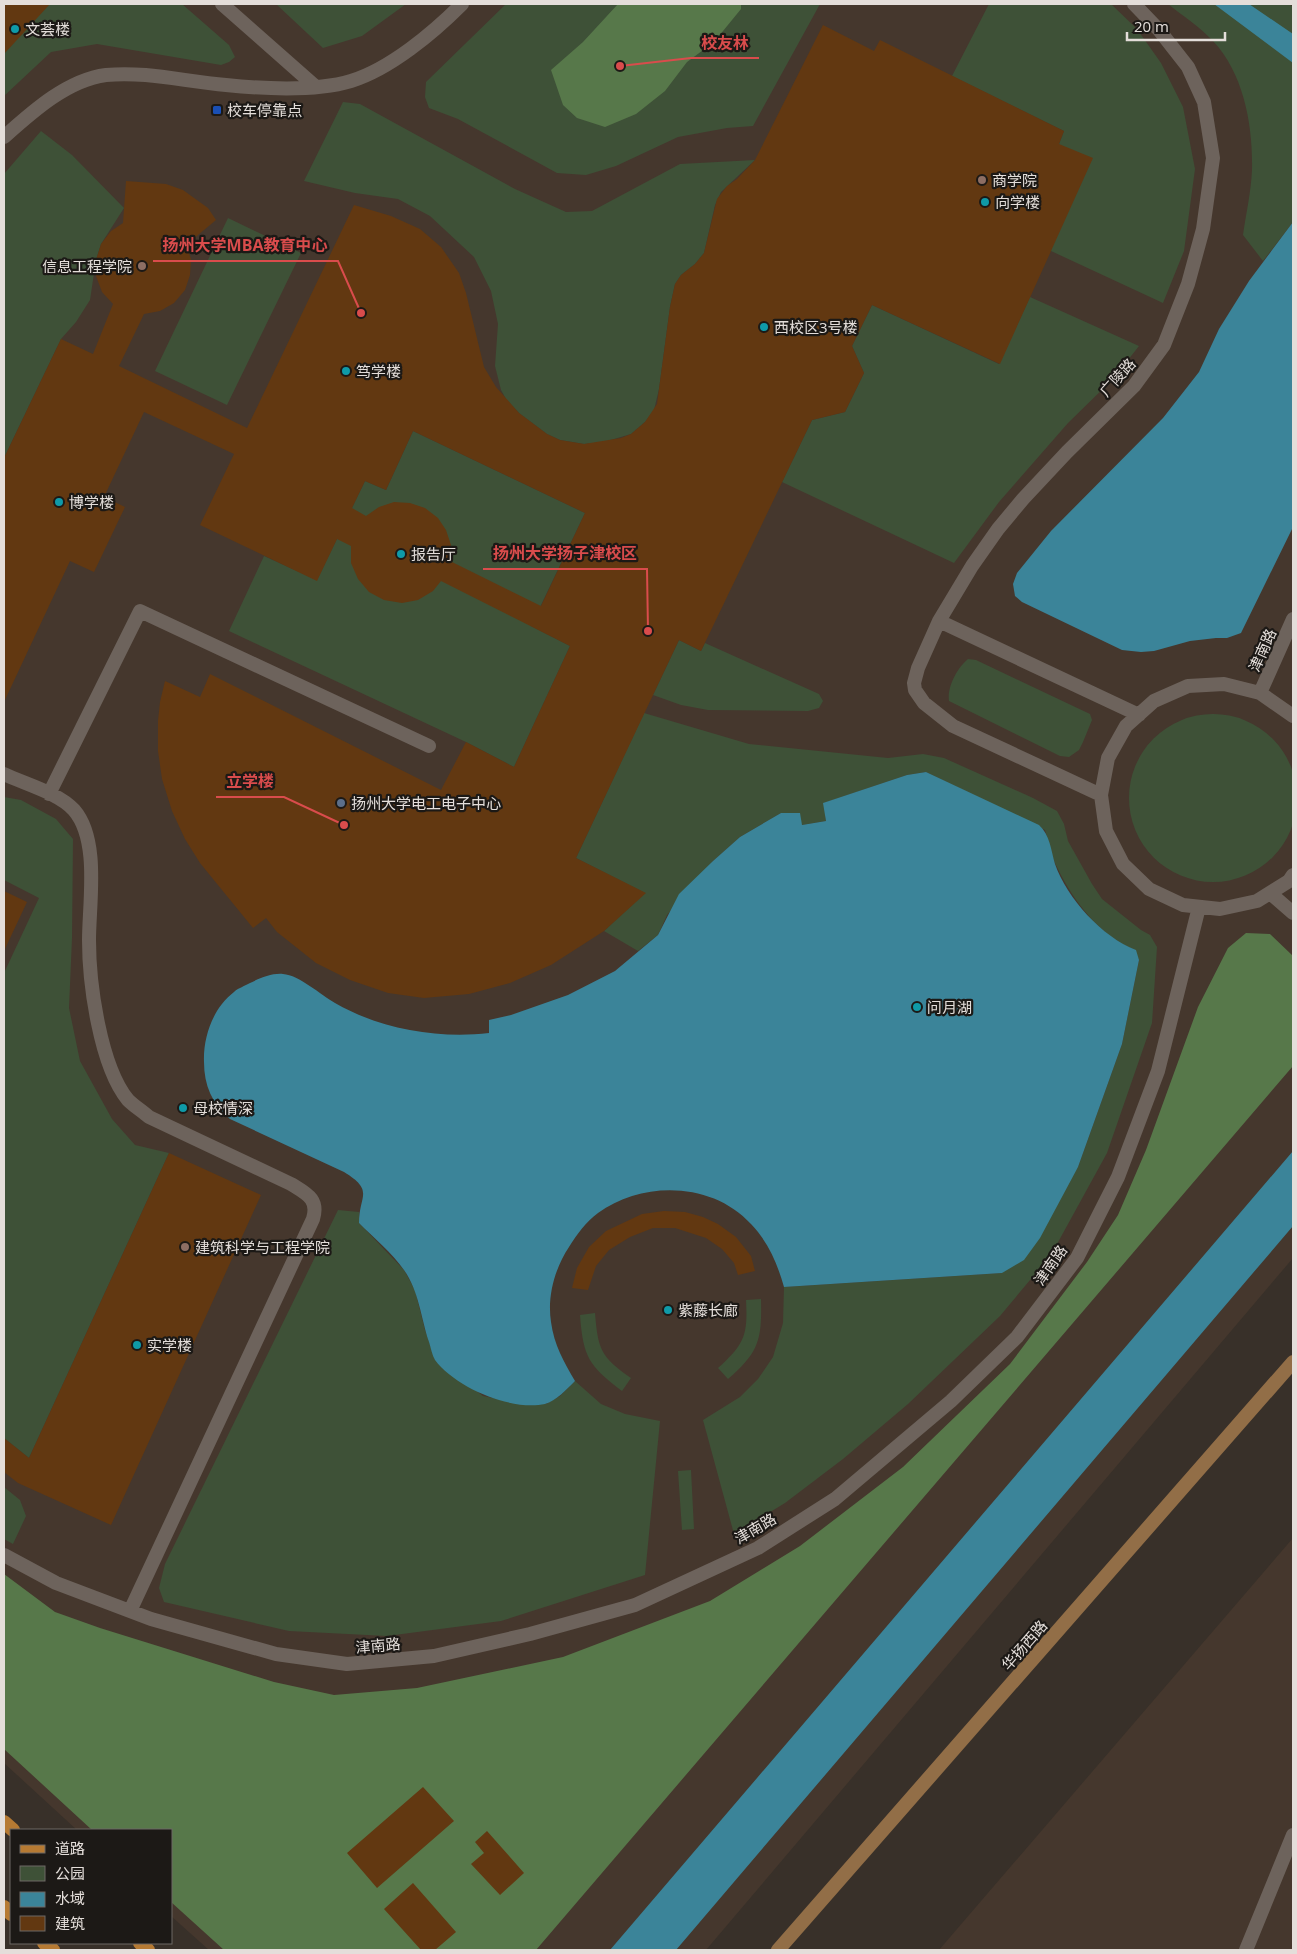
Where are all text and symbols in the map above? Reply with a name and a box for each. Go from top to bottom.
scale bar [1127,10,1224,42]
text: 20 m [1134,16,1169,36]
place label: 文荟楼 [25,19,70,39]
marker: 文荟楼 [9,23,21,35]
callout: 校友林 [691,27,759,58]
text: 校友林 [701,32,749,54]
place label: 校车停靠点 [227,100,302,120]
marker: 校车停靠点 [211,104,223,116]
place label: 商学院 [992,170,1037,190]
marker: 商学院 [976,174,988,186]
place label: 向学楼 [995,192,1040,212]
marker: 向学楼 [979,196,991,208]
callout: 扬州大学MBA教育中心 [153,230,338,261]
text: 扬州大学MBA教育中心 [163,234,327,256]
place label: 信息工程学院 [42,256,132,276]
marker: 信息工程学院 [136,260,148,272]
place label: 西校区3号楼 [774,317,858,337]
marker: 西校区3号楼 [758,321,770,333]
street label: 广陵路 [1095,354,1139,400]
place label: 笃学楼 [356,361,401,381]
marker: 笃学楼 [340,365,352,377]
place label: 博学楼 [69,492,114,512]
marker: 博学楼 [53,496,65,508]
callout: 扬州大学扬子津校区 [483,538,647,569]
text: 扬州大学扬子津校区 [493,542,637,564]
place label: 报告厅 [411,544,456,564]
marker: 报告厅 [395,548,407,560]
street label: 津南路 [1244,625,1280,675]
callout: 立学楼 [216,766,284,797]
text: 立学楼 [226,770,274,792]
place label: 扬州大学电工电子中心 [351,793,501,813]
marker: 扬州大学电工电子中心 [335,797,347,809]
place label: 问月湖 [927,997,972,1017]
marker: 问月湖 [911,1001,923,1013]
place label: 母校情深 [193,1098,253,1118]
marker: 母校情深 [177,1102,189,1114]
place label: 建筑科学与工程学院 [195,1237,330,1257]
marker: 建筑科学与工程学院 [179,1241,191,1253]
street label: 津南路 [1029,1241,1071,1289]
place label: 紫藤长廊 [678,1300,738,1320]
marker: 紫藤长廊 [662,1304,674,1316]
place label: 实学楼 [147,1335,192,1355]
marker: 实学楼 [131,1339,143,1351]
street label: 津南路 [731,1508,779,1548]
street label: 华扬西路 [997,1616,1051,1674]
street label: 津南路 [355,1633,401,1657]
legend [10,1829,172,1944]
text: 道路 [55,1838,85,1858]
text: 公园 [55,1863,85,1883]
text: 水域 [55,1888,85,1908]
text: 建筑 [55,1913,85,1933]

